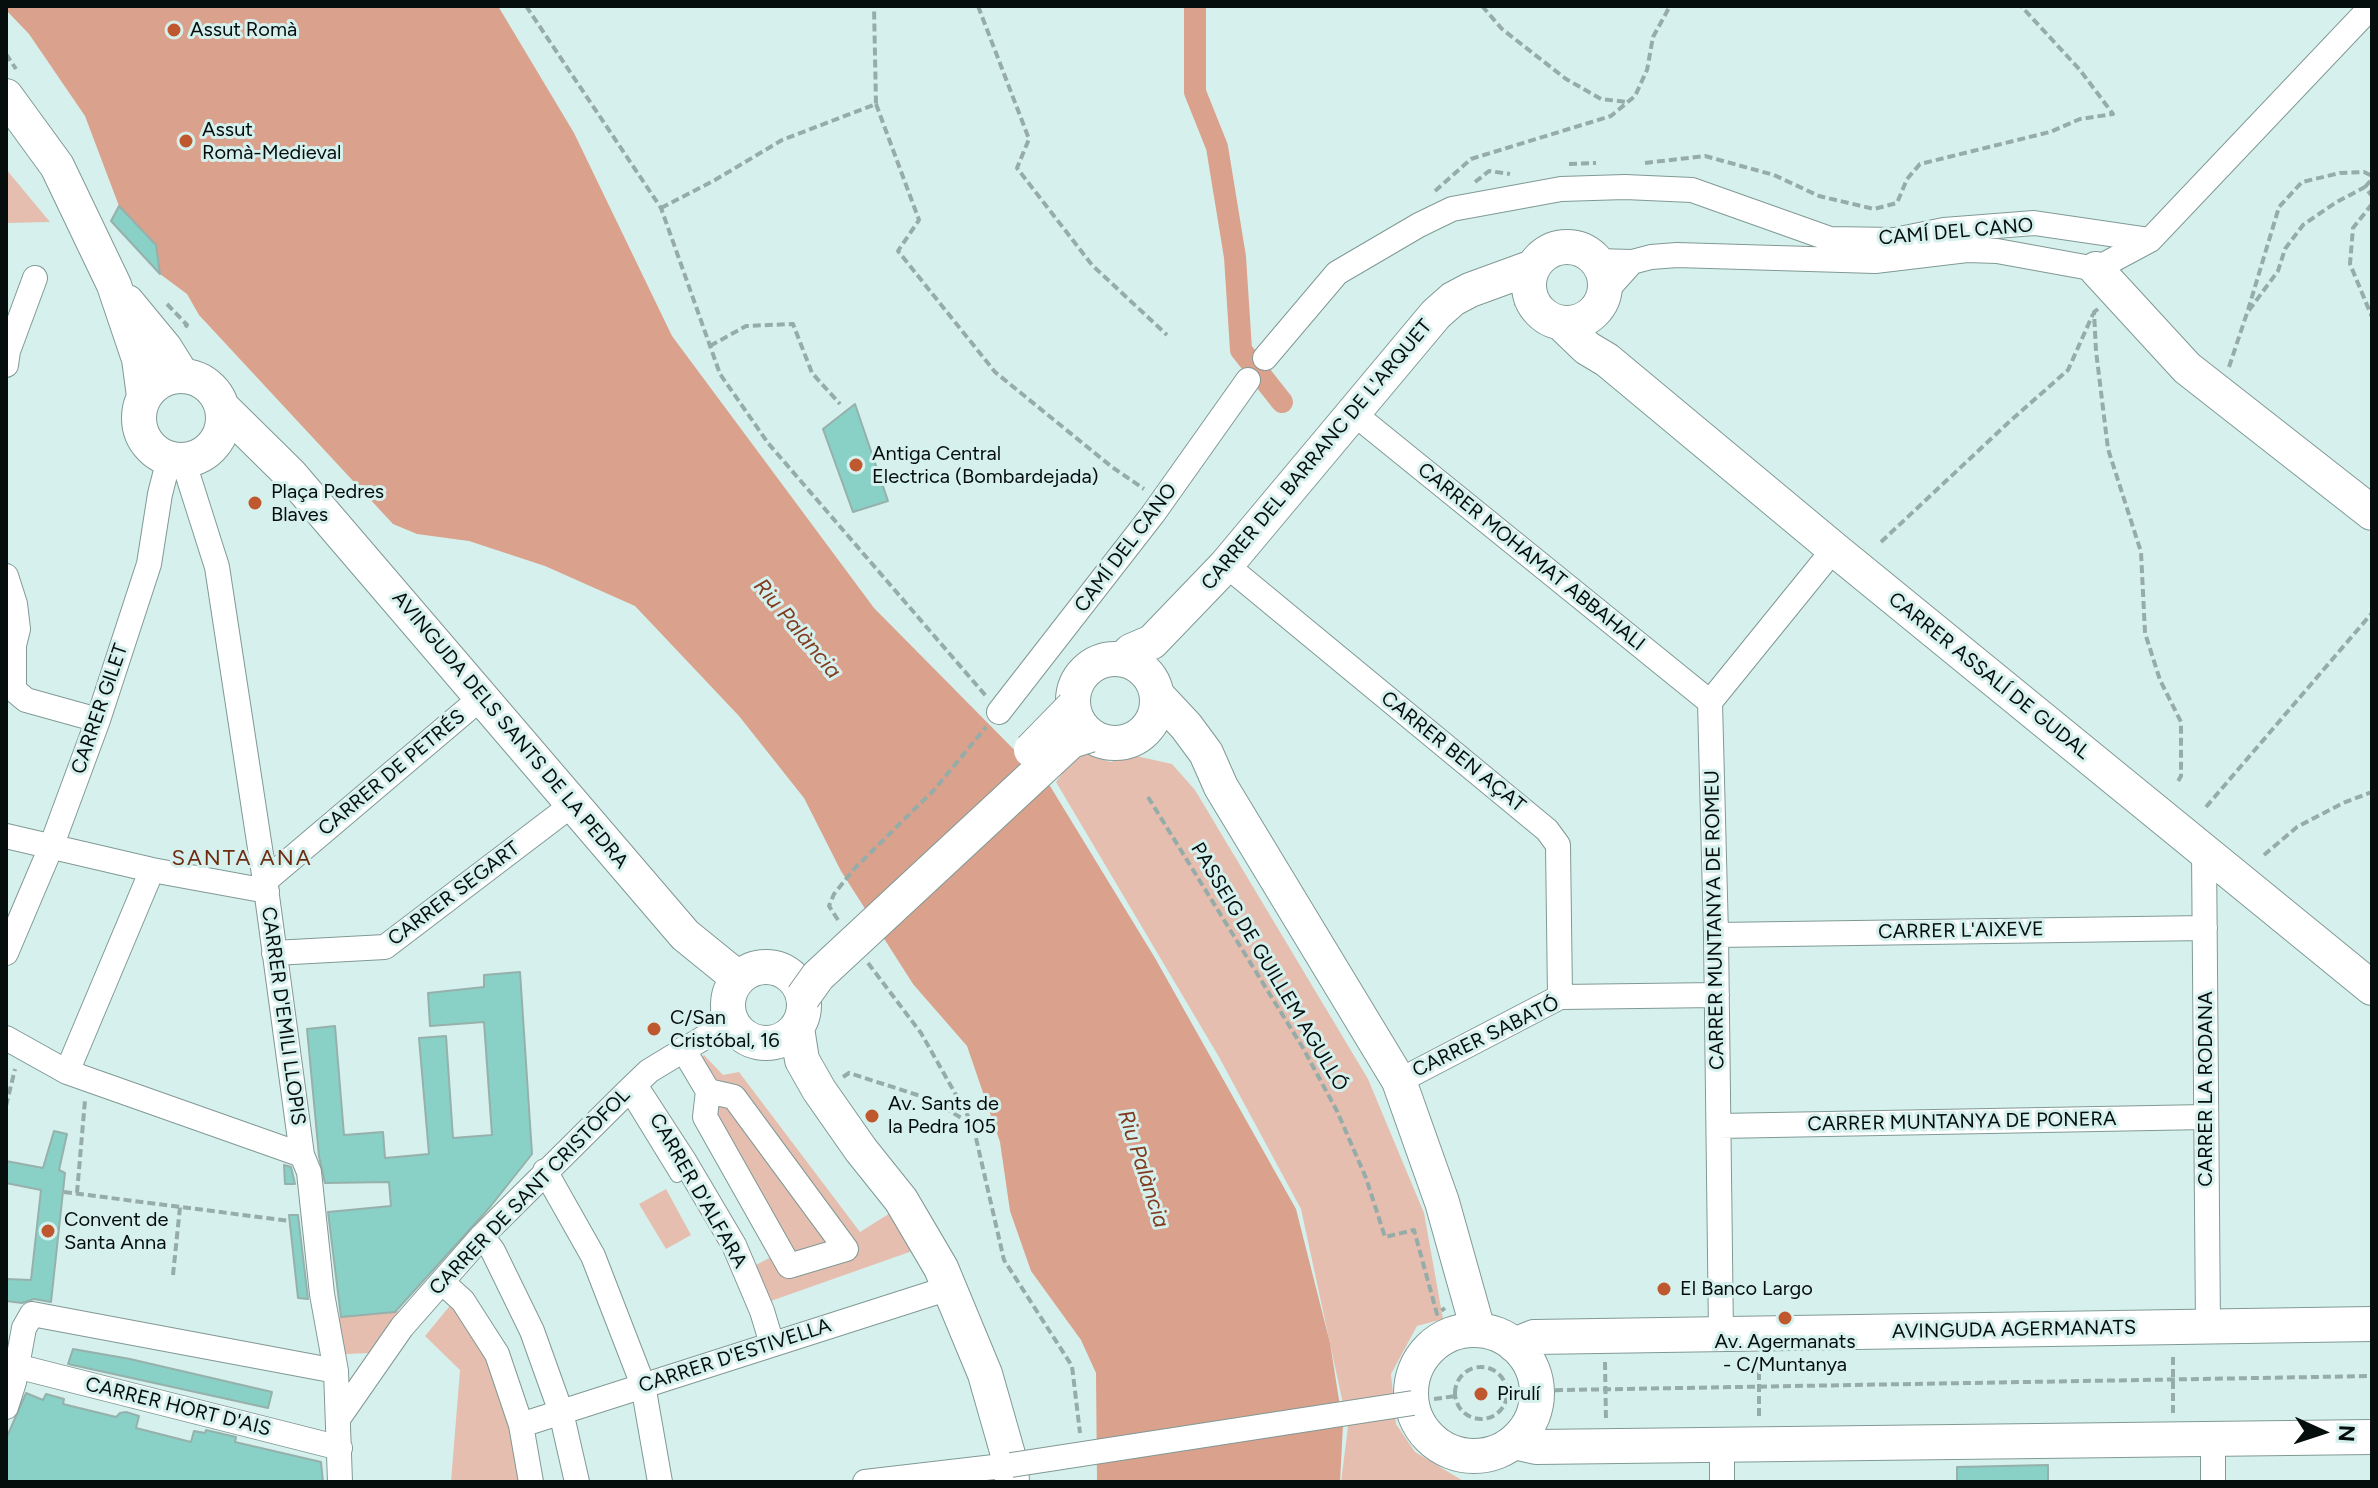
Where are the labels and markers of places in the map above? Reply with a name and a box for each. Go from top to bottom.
place label: Assut Romà [190,18,297,42]
marker: Assut Romà [165,21,183,39]
place label: Assut Romà-Medieval [202,118,341,165]
marker: Assut Romà-Medieval [177,132,195,150]
place label: Antiga Central Electrica (Bombardejada) [872,442,1099,489]
marker: Antiga Central Electrica (Bombardejada) [847,456,865,474]
place label: Plaça Pedres Blaves [271,480,384,527]
marker: Plaça Pedres Blaves [246,494,264,512]
place label: C/San Cristóbal, 16 [670,1006,780,1053]
marker: C/San Cristóbal, 16 [645,1020,663,1038]
place label: Av. Sants de la Pedra 105 [888,1092,999,1139]
marker: Av. Sants de la Pedra 105 [863,1107,881,1125]
place label: Convent de Santa Anna [64,1208,168,1255]
marker: Convent de Santa Anna [39,1222,57,1240]
place label: El Banco Largo [1680,1277,1813,1301]
marker: El Banco Largo [1655,1280,1673,1298]
marker: Av. Agermanats - C/Muntanya [1776,1309,1794,1327]
place label: Av. Agermanats - C/Muntanya [1714,1330,1856,1377]
place label: Pirulí [1497,1382,1540,1406]
marker: Pirulí [1472,1385,1490,1403]

